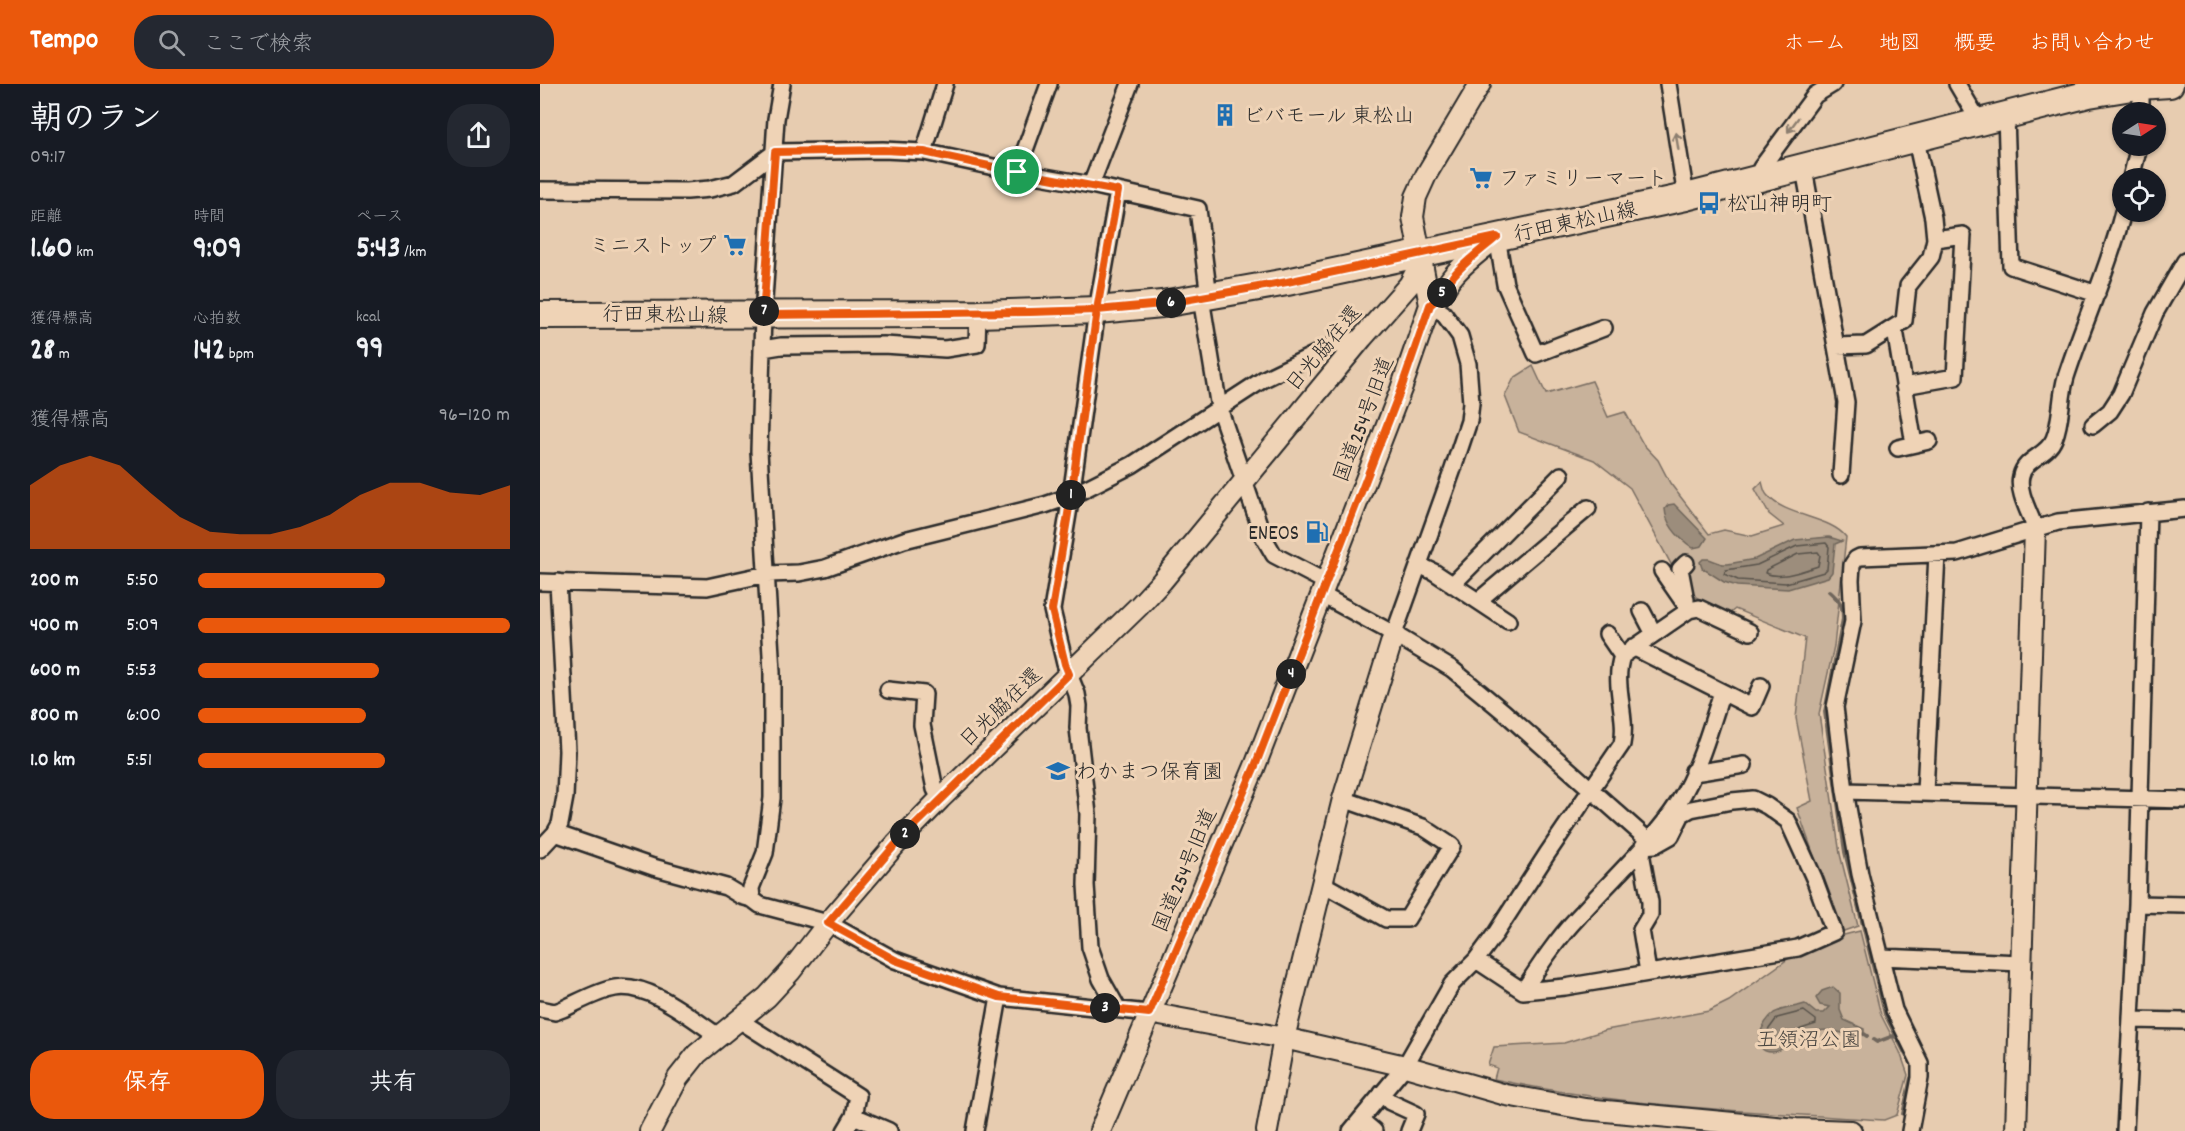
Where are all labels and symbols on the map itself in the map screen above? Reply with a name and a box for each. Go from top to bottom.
building icon: ビバモール 東松山 [1212,102,1238,128]
north arrow [2112,102,2166,156]
place label: ビバモール 東松山 [1243,103,1415,133]
one-way arrow [1787,116,1799,132]
one-way arrow [1671,131,1682,151]
pin [991,146,1042,197]
supermarket icon: ファミリーマート [1468,165,1494,191]
place label: ファミリーマート [1499,166,1667,196]
bus stop icon: 松山神明町 [1696,190,1722,216]
place label: 松山神明町 [1727,191,1832,221]
street label: 行田東松山線 [1511,196,1640,252]
supermarket icon: ミニストップ [722,232,748,258]
place label: ミニストップ [589,233,717,263]
pin: 5 [1427,278,1457,308]
pin: 6 [1156,288,1186,318]
pin: 7 [749,296,779,326]
street label: 日光脇往還 [1280,300,1371,400]
street label: 行田東松山線 [602,301,728,333]
street label: 国道254号旧道 [1328,353,1404,487]
pin: 1 [1056,480,1086,510]
fuel station icon: ENEOS [1304,519,1330,545]
place label: ENEOS [1248,520,1299,550]
pin: 4 [1276,659,1306,689]
street label: 日光脇往還 [954,662,1050,756]
school or university icon: わかまつ保育園 [1045,758,1071,784]
place label: わかまつ保育園 [1076,759,1223,789]
street label: 国道254号旧道 [1147,804,1226,938]
pin: 2 [890,819,920,849]
pin: 3 [1090,993,1120,1023]
park label: 五領沼公園 [1757,1027,1862,1057]

